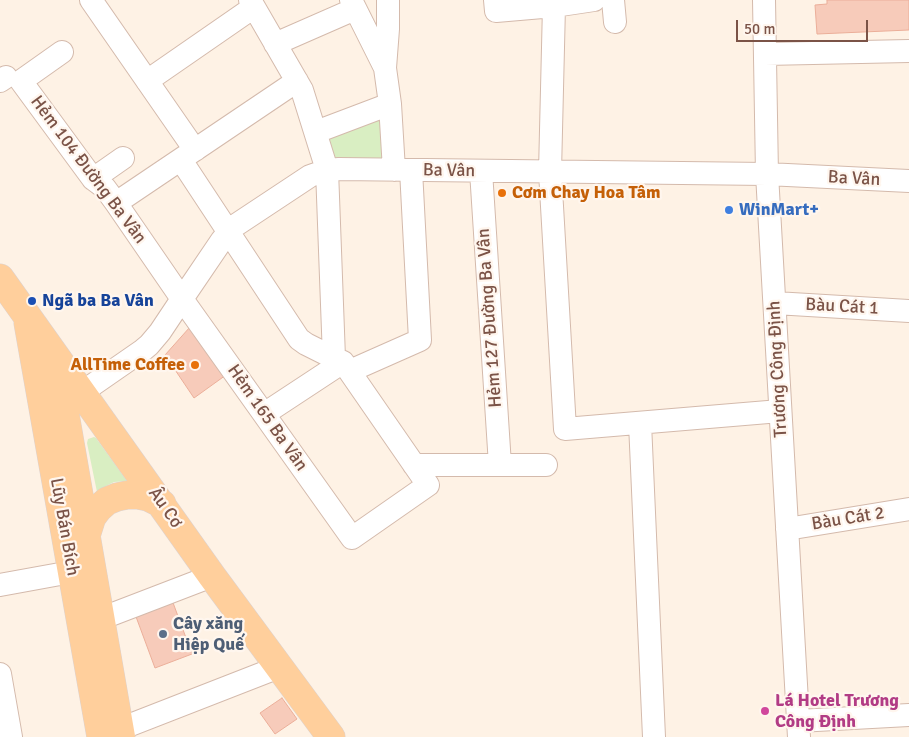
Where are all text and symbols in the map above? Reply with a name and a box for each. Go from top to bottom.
scale bar [739,10,872,42]
text: 50 m [744,20,775,38]
street label: Hẻm 104 Đường Ba Vân [25,92,151,248]
street label: Ba Vân [423,160,475,182]
street label: Ba Vân [827,167,881,191]
place label: Cơm Chay Hoa Tâm [512,182,661,204]
marker: Cơm Chay Hoa Tâm [496,187,508,199]
place label: WinMart+ [739,199,819,221]
marker: WinMart+ [723,204,735,216]
street label: Hẻm 127 Đường Ba Vân [473,228,507,408]
place label: Ngã ba Ba Vân [42,290,154,312]
street label: Bàu Cát 1 [805,294,879,320]
marker: Ngã ba Ba Vân [26,295,38,307]
street label: Trương Công Định [764,300,792,438]
place label: AllTime Coffee [71,354,185,376]
marker: AllTime Coffee [189,359,201,371]
street label: Hẻm 165 Ba Vân [222,361,312,475]
street label: Lũy Bán Bích [45,476,83,578]
street label: Âu Cơ [143,483,187,533]
street label: Bàu Cát 2 [810,503,886,535]
place label: Cây xăng Hiệp Quế [173,613,244,656]
marker: Cây xăng Hiệp Quế [157,628,169,640]
place label: Lá Hotel Trương Công Định [775,690,899,732]
marker: Lá Hotel Trương Công Định [759,705,771,717]

